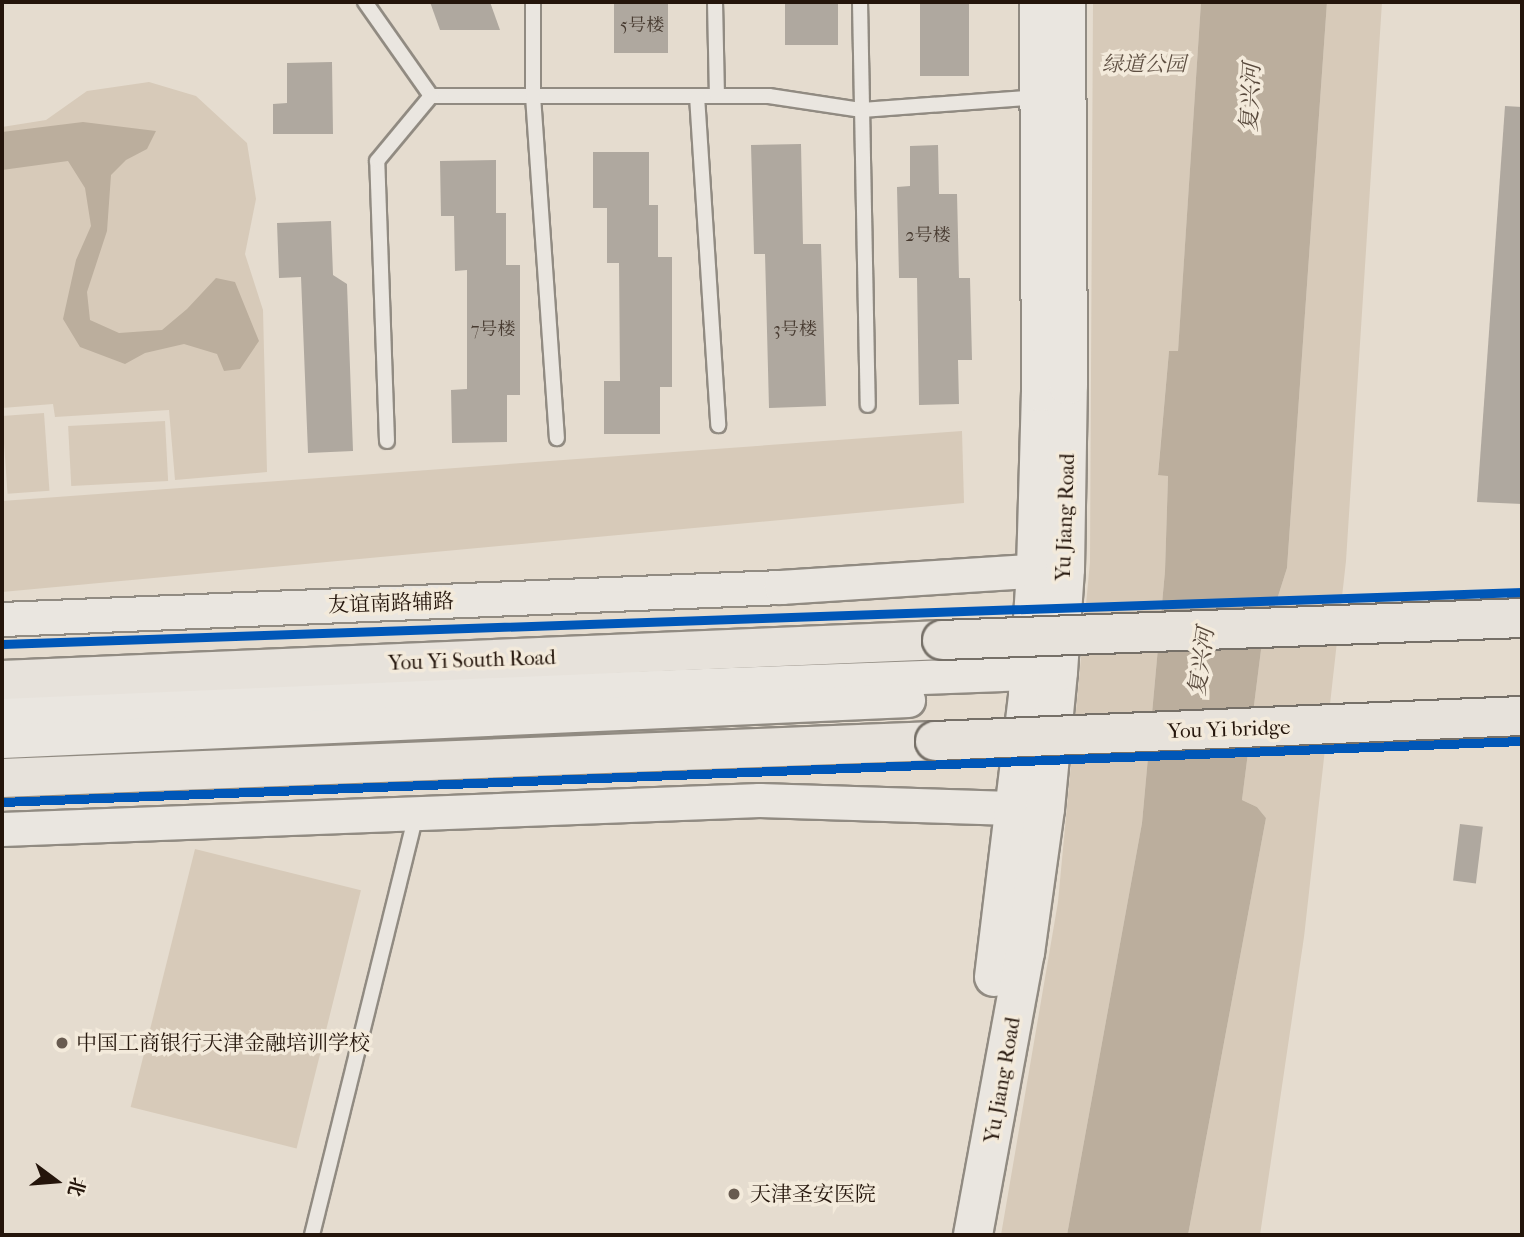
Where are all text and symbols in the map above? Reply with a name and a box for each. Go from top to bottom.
house number: 5号楼 [620,15,664,37]
park label: 绿道公园 [1102,51,1186,77]
water label: 复兴河 [1235,63,1267,133]
house number: 2号楼 [905,225,951,247]
house number: 7号楼 [471,319,515,341]
house number: 3号楼 [773,319,817,341]
street label: Yu Jiang Road [1050,453,1080,581]
street label: 友谊南路辅路 [328,588,454,618]
water label: 复兴河 [1184,626,1220,698]
street label: You Yi South Road [388,644,556,676]
street label: You Yi bridge [1167,714,1291,744]
street label: Yu Jiang Road [979,1015,1025,1145]
place label: 中国工商银行天津金融培训学校 [76,1030,370,1056]
marker: 中国工商银行天津金融培训学校 [54,1035,70,1051]
north arrow [21,1146,91,1216]
text: 北 [63,1175,89,1199]
place label: 天津圣安医院 [750,1181,876,1207]
marker: 天津圣安医院 [724,1184,744,1204]

